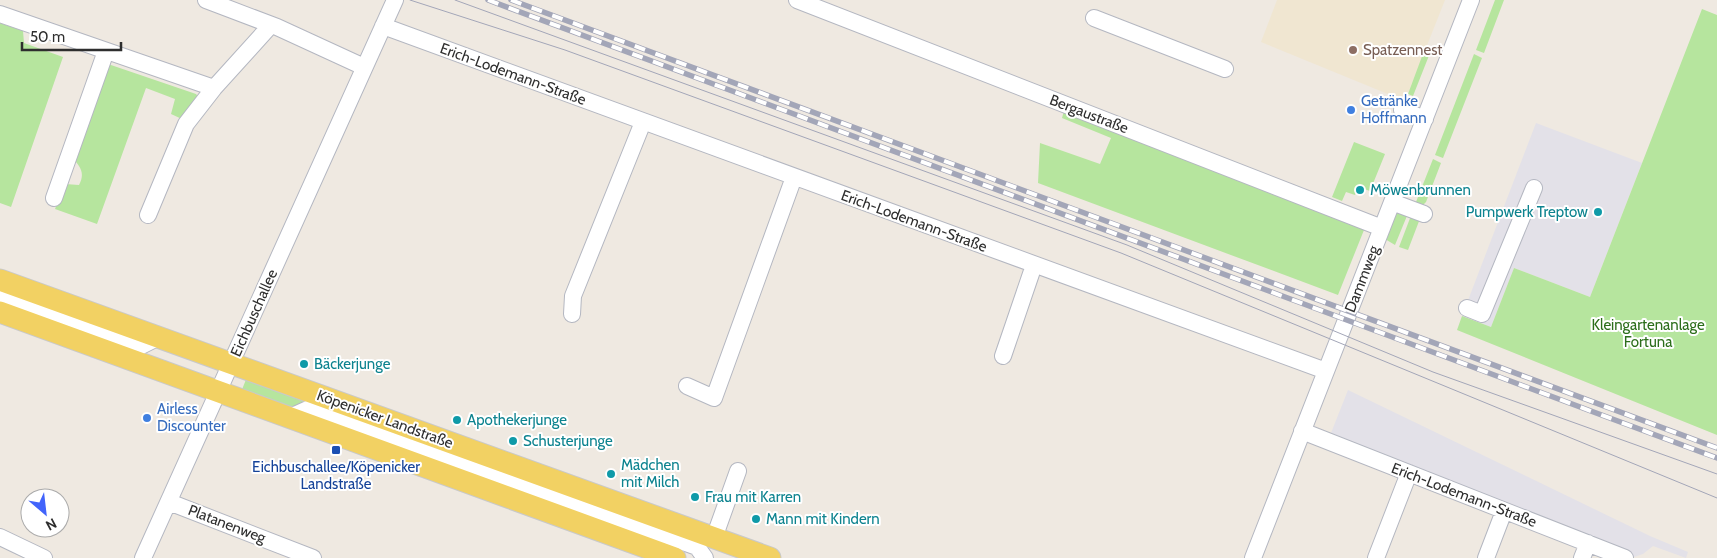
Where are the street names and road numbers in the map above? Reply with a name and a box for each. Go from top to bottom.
street label: Erich-Lodemann-Straße [438,39,589,109]
street label: Bergaustraße [1047,91,1131,137]
street label: Erich-Lodemann-Straße [839,186,990,256]
street label: Dammweg [1341,243,1383,315]
street label: Eichbuschallee [227,266,281,359]
street label: Köpenicker Landstraße [314,386,456,452]
street label: Erich-Lodemann-Straße [1389,459,1539,531]
street label: Platanenweg [186,501,269,547]

